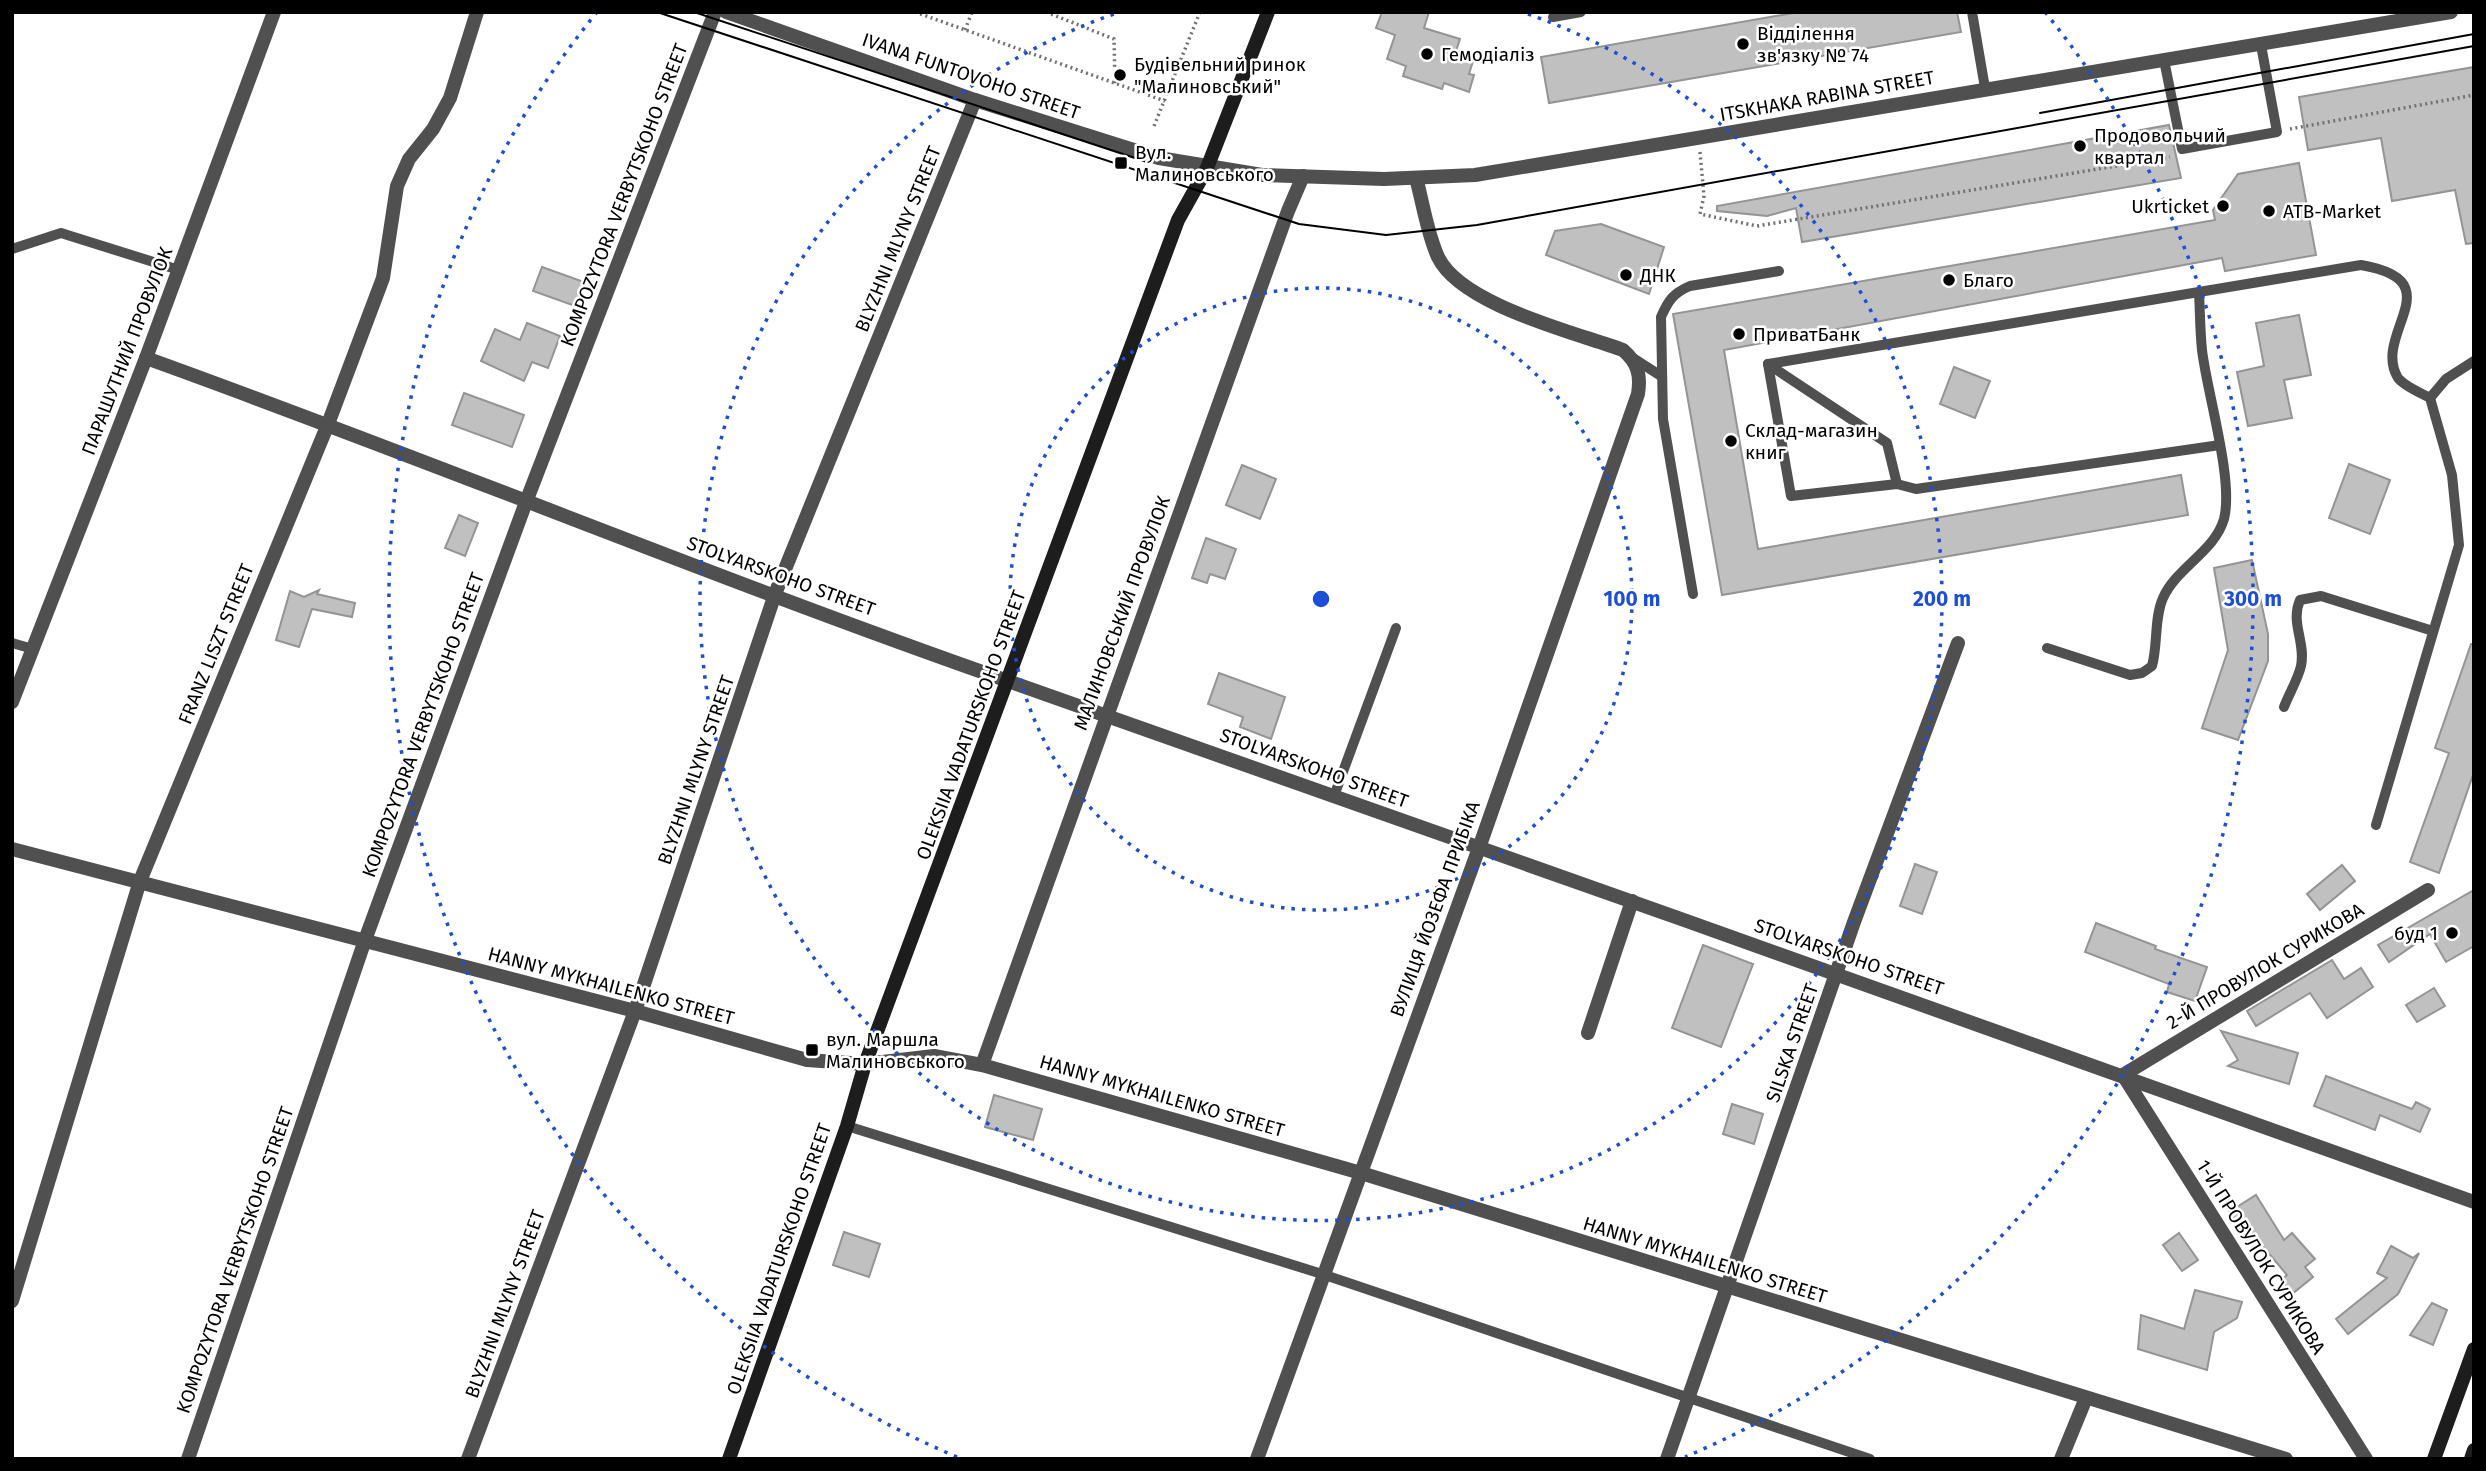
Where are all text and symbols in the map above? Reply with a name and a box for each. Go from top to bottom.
place label: Відділення зв'язку № 74 [1757,22,1869,67]
street label: IVANA FUNTOVOHO STREET [859,28,1083,124]
marker: Відділення зв'язку № 74 [1735,36,1751,52]
street label: KOMPOZYTORA VERBYTSKOHO STREET [555,40,693,350]
place label: Гемодіаліз [1441,43,1535,66]
marker: Гемодіаліз [1419,46,1435,62]
place label: Будівельний ринок "Малиновський" [1134,53,1306,98]
street label: ITSKHAKA RABINA STREET [1718,66,1936,126]
marker: Будівельний ринок "Малиновський" [1112,67,1128,83]
place label: Продовольчий квартал [2094,124,2226,169]
marker: Продовольчий квартал [2072,138,2088,154]
place label: Вул. Малиновського [1135,141,1274,186]
street label: BLYZHNI MLYNY STREET [850,142,946,335]
marker: Вул. Малиновського [1113,155,1129,171]
place label: Ukrticket [2131,195,2209,218]
marker: Ukrticket [2215,198,2231,214]
place label: ATB-Market [2283,200,2381,223]
marker: ATB-Market [2261,203,2277,219]
street label: ПАРАШУТНИЙ ПРОВУЛОК [77,244,177,458]
place label: ДНК [1639,264,1676,287]
marker: ДНК [1618,267,1634,283]
place label: Благо [1963,269,2014,292]
marker: Благо [1941,272,1957,288]
place label: ПриватБанк [1753,323,1860,346]
marker: ПриватБанк [1731,326,1747,342]
place label: Склад-магазин книг [1745,419,1878,464]
marker: Склад-магазин книг [1723,433,1739,449]
street label: МАЛИНОВСЬКИЙ ПРОВУЛОК [1069,493,1175,733]
street label: STOLYARSKOHO STREET [684,531,878,621]
street label: FRANZ LISZT STREET [173,560,259,728]
street label: KOMPOZYTORA VERBYTSKOHO STREET [357,569,489,881]
text: 100 m [1603,586,1661,612]
text: 200 m [1913,586,1971,612]
text: 300 m [2223,586,2282,612]
street label: OLEKSIIA VADATURSKOHO STREET [911,587,1031,863]
centre of rings [1309,587,1333,611]
street label: BLYZHNI MLYNY STREET [653,672,739,868]
street label: STOLYARSKOHO STREET [1217,723,1411,813]
street label: ВУЛИЦЯ ЙОЗЕФА ПРИБІКА [1385,798,1485,1020]
street label: 2-Й ПРОВУЛОК СУРИКОВА [2162,898,2368,1034]
street label: STOLYARSKOHO STREET [1751,914,1947,1000]
place label: буд 1 [2394,922,2438,945]
marker: буд 1 [2444,925,2460,941]
street label: HANNY MYKHAILENKO STREET [485,942,737,1030]
street label: SILSKA STREET [1761,980,1823,1105]
place label: вул. Маршла Малиновського [826,1028,965,1073]
marker: вул. Маршла Малиновського [804,1042,820,1058]
street label: HANNY MYKHAILENKO STREET [1037,1050,1287,1142]
street label: KOMPOZYTORA VERBYTSKOHO STREET [172,1104,298,1416]
street label: OLEKSIIA VADATURSKOHO STREET [722,1120,836,1398]
street label: 1-Й ПРОВУЛОК СУРИКОВА [2192,1156,2330,1359]
street label: BLYZHNI MLYNY STREET [460,1207,550,1401]
street label: HANNY MYKHAILENKO STREET [1580,1212,1830,1308]

